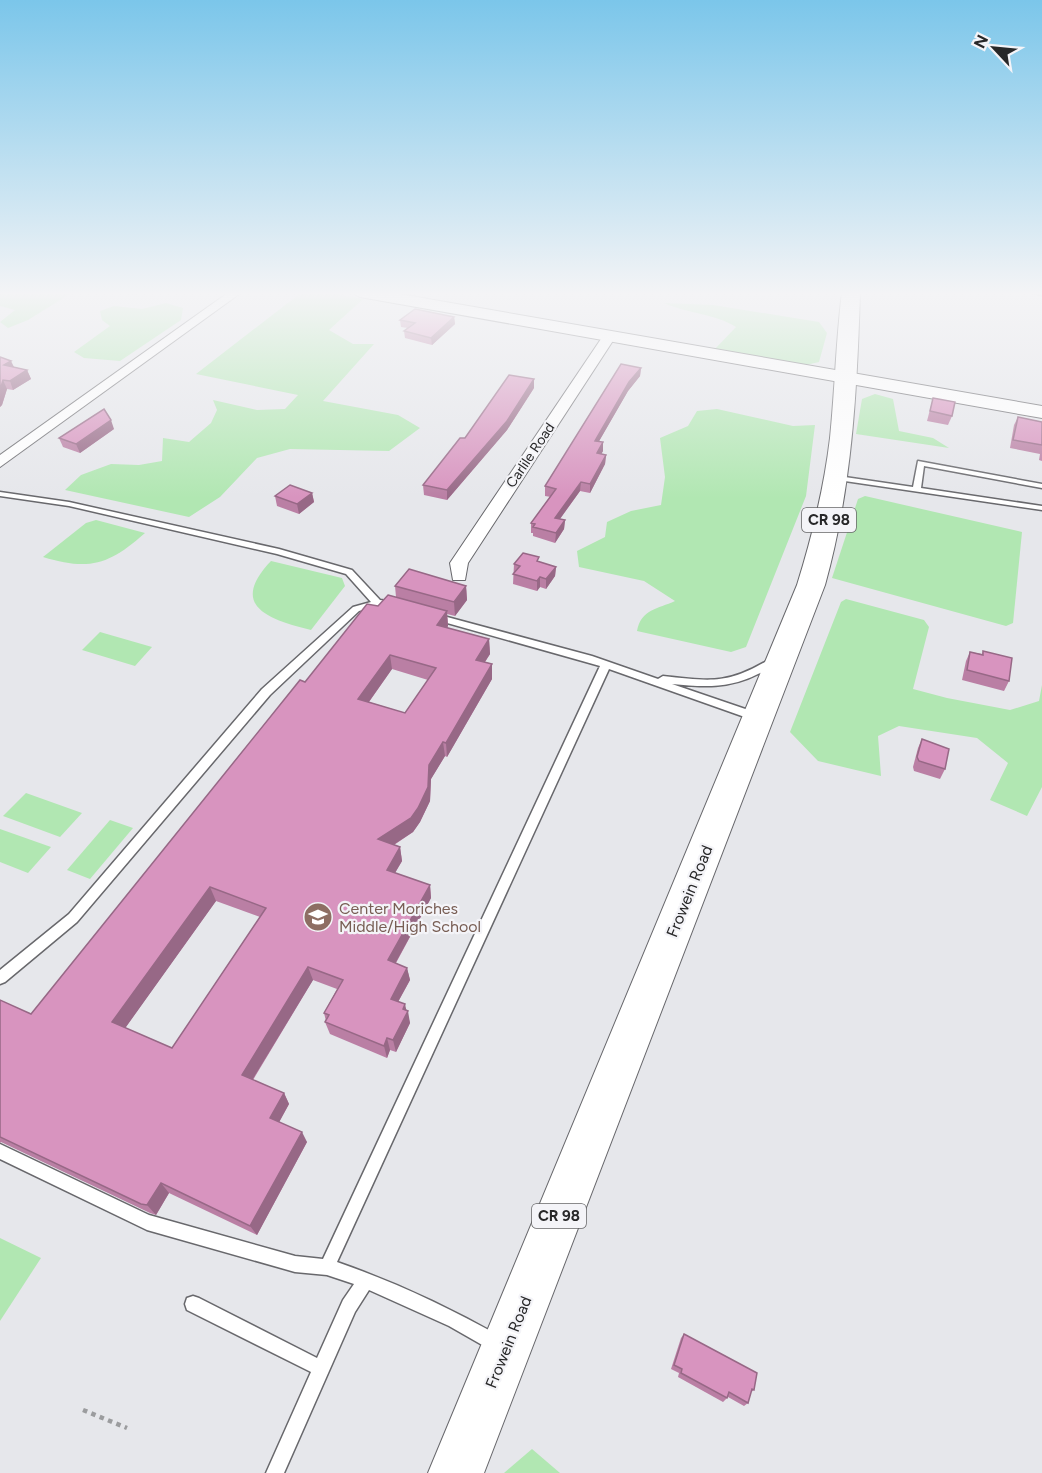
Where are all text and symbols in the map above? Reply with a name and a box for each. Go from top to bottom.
north arrow [964,18,1024,78]
text: N [970,32,992,51]
street label: Carlile Road [502,420,558,491]
road number: CR 98 [802,508,856,532]
street label: Frowein Road [662,842,717,940]
place label: Center Moriches Middle/High School [339,899,481,936]
school or university icon: Center Moriches Middle/High School [302,901,334,933]
road number: CR 98 [532,1204,586,1228]
street label: Frowein Road [481,1293,536,1391]

